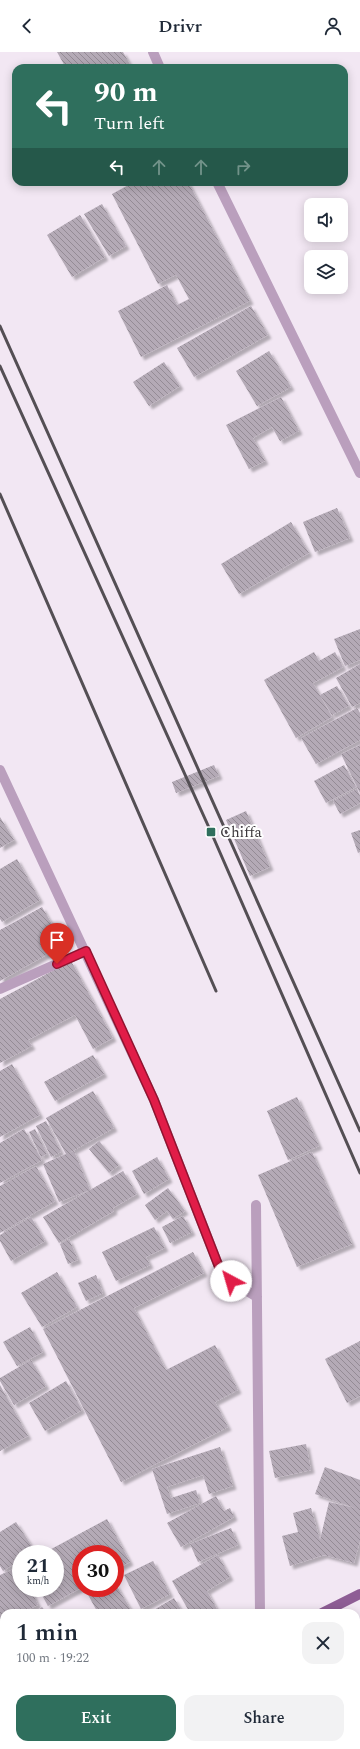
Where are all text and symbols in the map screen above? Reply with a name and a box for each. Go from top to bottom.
text: Drivr [158,13,202,40]
icon: back [16,15,38,37]
icon: person [322,15,344,37]
text: 90 m [94,71,158,114]
icon: left [28,80,80,132]
text: Turn left [94,110,165,137]
icon: left [106,156,128,178]
icon: ahead [148,156,170,178]
icon: ahead [190,156,212,178]
icon: right [232,156,254,178]
map controls [304,198,348,294]
button: sound [304,198,348,242]
button: layers [304,250,348,294]
place label: Chiffa [220,821,263,844]
marker: Chiffa [205,826,217,838]
pin [40,923,74,964]
icon: arrive [46,929,68,951]
position arrow [210,1260,252,1302]
speed limit sign: 30 [72,1545,124,1597]
text: 21 [27,1551,49,1581]
text: km/h [27,1573,49,1589]
text: 1 min [16,1615,78,1651]
button: close [302,1622,344,1664]
text: 100 m · 19:22 [16,1648,89,1668]
button: Exit [16,1695,176,1741]
button: Share [184,1695,344,1741]

